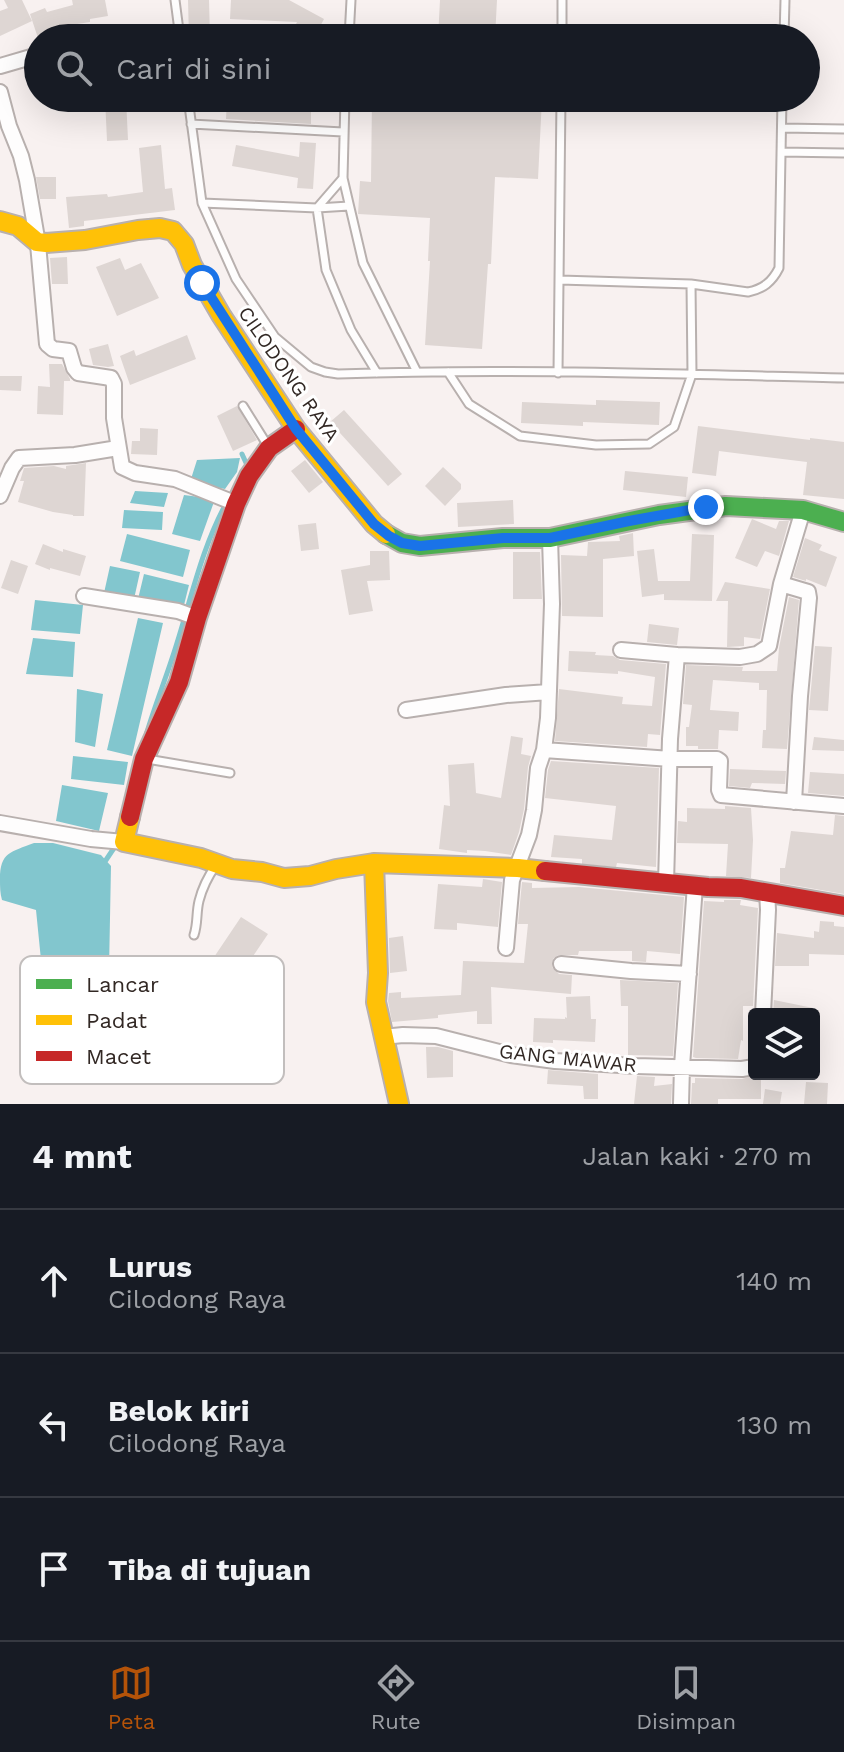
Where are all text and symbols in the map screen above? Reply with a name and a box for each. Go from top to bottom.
search box [24,24,820,112]
icon: search [52,46,96,90]
text: Cari di sini [116,51,271,86]
route start [184,265,220,301]
street label: CILODONG RAYA [233,302,345,446]
route end [688,489,724,525]
legend [20,956,284,1084]
text: Lancar [86,972,159,997]
text: Padat [86,1008,147,1033]
map controls [748,1008,820,1080]
button: layers [748,1008,820,1080]
street label: GANG MAWAR [498,1039,638,1077]
text: Macet [86,1044,151,1069]
text: 4 mnt [32,1136,132,1176]
text: Jalan kaki · 270 m [582,1141,812,1171]
text: Lurus [108,1249,192,1284]
icon: ahead [32,1259,76,1303]
text: 140 m [736,1266,812,1296]
text: Cilodong Raya [108,1284,286,1314]
text: Belok kiri [108,1393,250,1428]
icon: left [32,1403,76,1447]
text: 130 m [737,1410,812,1440]
text: Cilodong Raya [108,1428,286,1458]
icon: arrive [32,1547,76,1591]
text: Tiba di tujuan [108,1552,311,1587]
tab: Peta [108,1661,155,1734]
tab: Rute [371,1661,421,1734]
tab: Disimpan [636,1661,736,1734]

